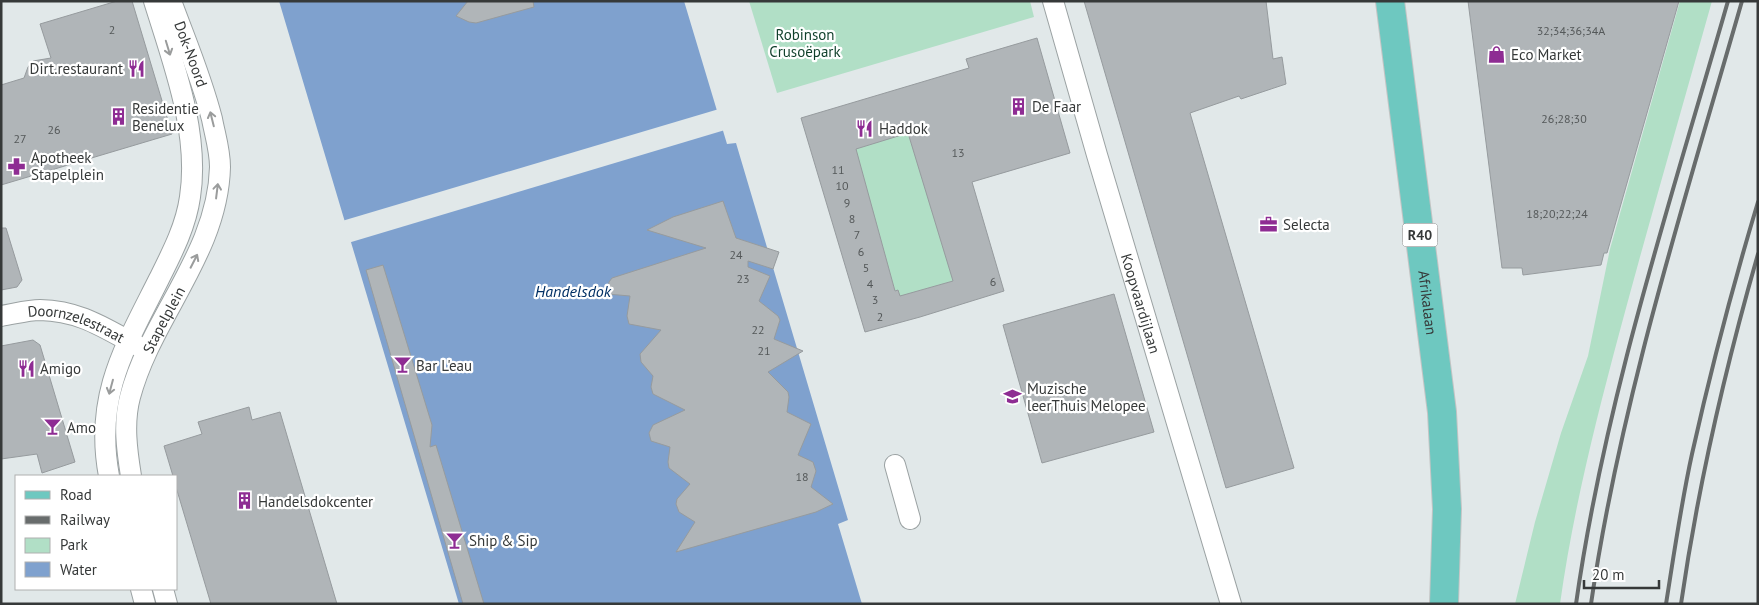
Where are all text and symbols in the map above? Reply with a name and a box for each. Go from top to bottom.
street label: Dok-Noord [170,18,212,90]
house number: 2 [109,22,115,37]
house number: 32;34;36;34A [1537,23,1605,38]
park label: Robinson Crusoëpark [769,25,841,61]
one-way arrow [164,40,174,56]
shop icon: Eco Market [1487,44,1507,64]
place label: Eco Market [1511,45,1582,64]
restaurant icon: Dirt.restaurant [127,58,147,78]
place label: Dirt.restaurant [30,59,123,78]
building icon: De Faar [1008,96,1028,116]
place label: De Faar [1032,97,1081,116]
place label: Residentie Benelux [132,99,199,135]
building icon: Residentie Benelux [108,107,128,127]
house number: 26;28;30 [1541,111,1587,126]
one-way arrow [207,112,216,128]
restaurant icon: Haddok [855,118,875,138]
place label: Haddok [879,119,929,138]
house number: 26 [47,122,61,137]
house number: 27 [13,131,27,146]
house number: 13 [951,145,965,160]
place label: Apotheek Stapelplein [31,148,104,184]
pharmacy icon: Apotheek Stapelplein [7,156,27,176]
house number: 11 [831,162,845,177]
house number: 10 [835,178,849,193]
one-way arrow [212,183,222,199]
house number: 9 [844,195,850,210]
house number: 18;20;22;24 [1526,206,1588,221]
house number: 8 [849,211,855,226]
office icon: Selecta [1259,214,1279,234]
place label: Selecta [1283,215,1330,234]
road number: R40 [1402,224,1438,246]
house number: 7 [854,227,860,242]
house number: 6 [858,244,864,259]
house number: 24 [729,247,743,262]
street label: Koopvaardijlaan [1117,251,1165,356]
one-way arrow [190,254,199,269]
house number: 5 [863,260,869,275]
street label: Afrikalaan [1415,269,1442,336]
house number: 23 [736,271,750,286]
house number: 6 [990,274,996,289]
house number: 4 [867,276,874,291]
water label: Handelsdok [535,281,612,301]
street label: Stapelplein [138,283,189,356]
house number: 3 [872,292,878,307]
street label: Doornzelestraat [27,300,128,347]
house number: 2 [877,309,883,324]
house number: 22 [751,322,765,337]
house number: 21 [757,343,771,358]
bar icon: Bar L'eau [392,355,412,375]
place label: Bar L'eau [416,356,472,375]
restaurant icon: Amigo [16,358,36,378]
place label: Amigo [40,359,81,378]
one-way arrow [106,378,116,394]
place label: Muzische leerThuis Melopee [1027,379,1146,415]
school or university icon: Muzische leerThuis Melopee [1003,387,1023,407]
bar icon: Amo [43,417,63,437]
place label: Amo [67,418,96,437]
house number: 18 [795,469,809,484]
legend [15,475,178,590]
text: Road [60,485,92,504]
building icon: Handelsdokcenter [234,491,254,511]
place label: Handelsdokcenter [258,492,373,511]
text: Railway [60,510,110,529]
bar icon: Ship & Sip [445,530,465,550]
place label: Ship & Sip [469,531,538,550]
text: Park [60,535,88,554]
scale bar [1584,558,1659,590]
text: Water [60,560,97,579]
text: 20 m [1592,565,1625,584]

